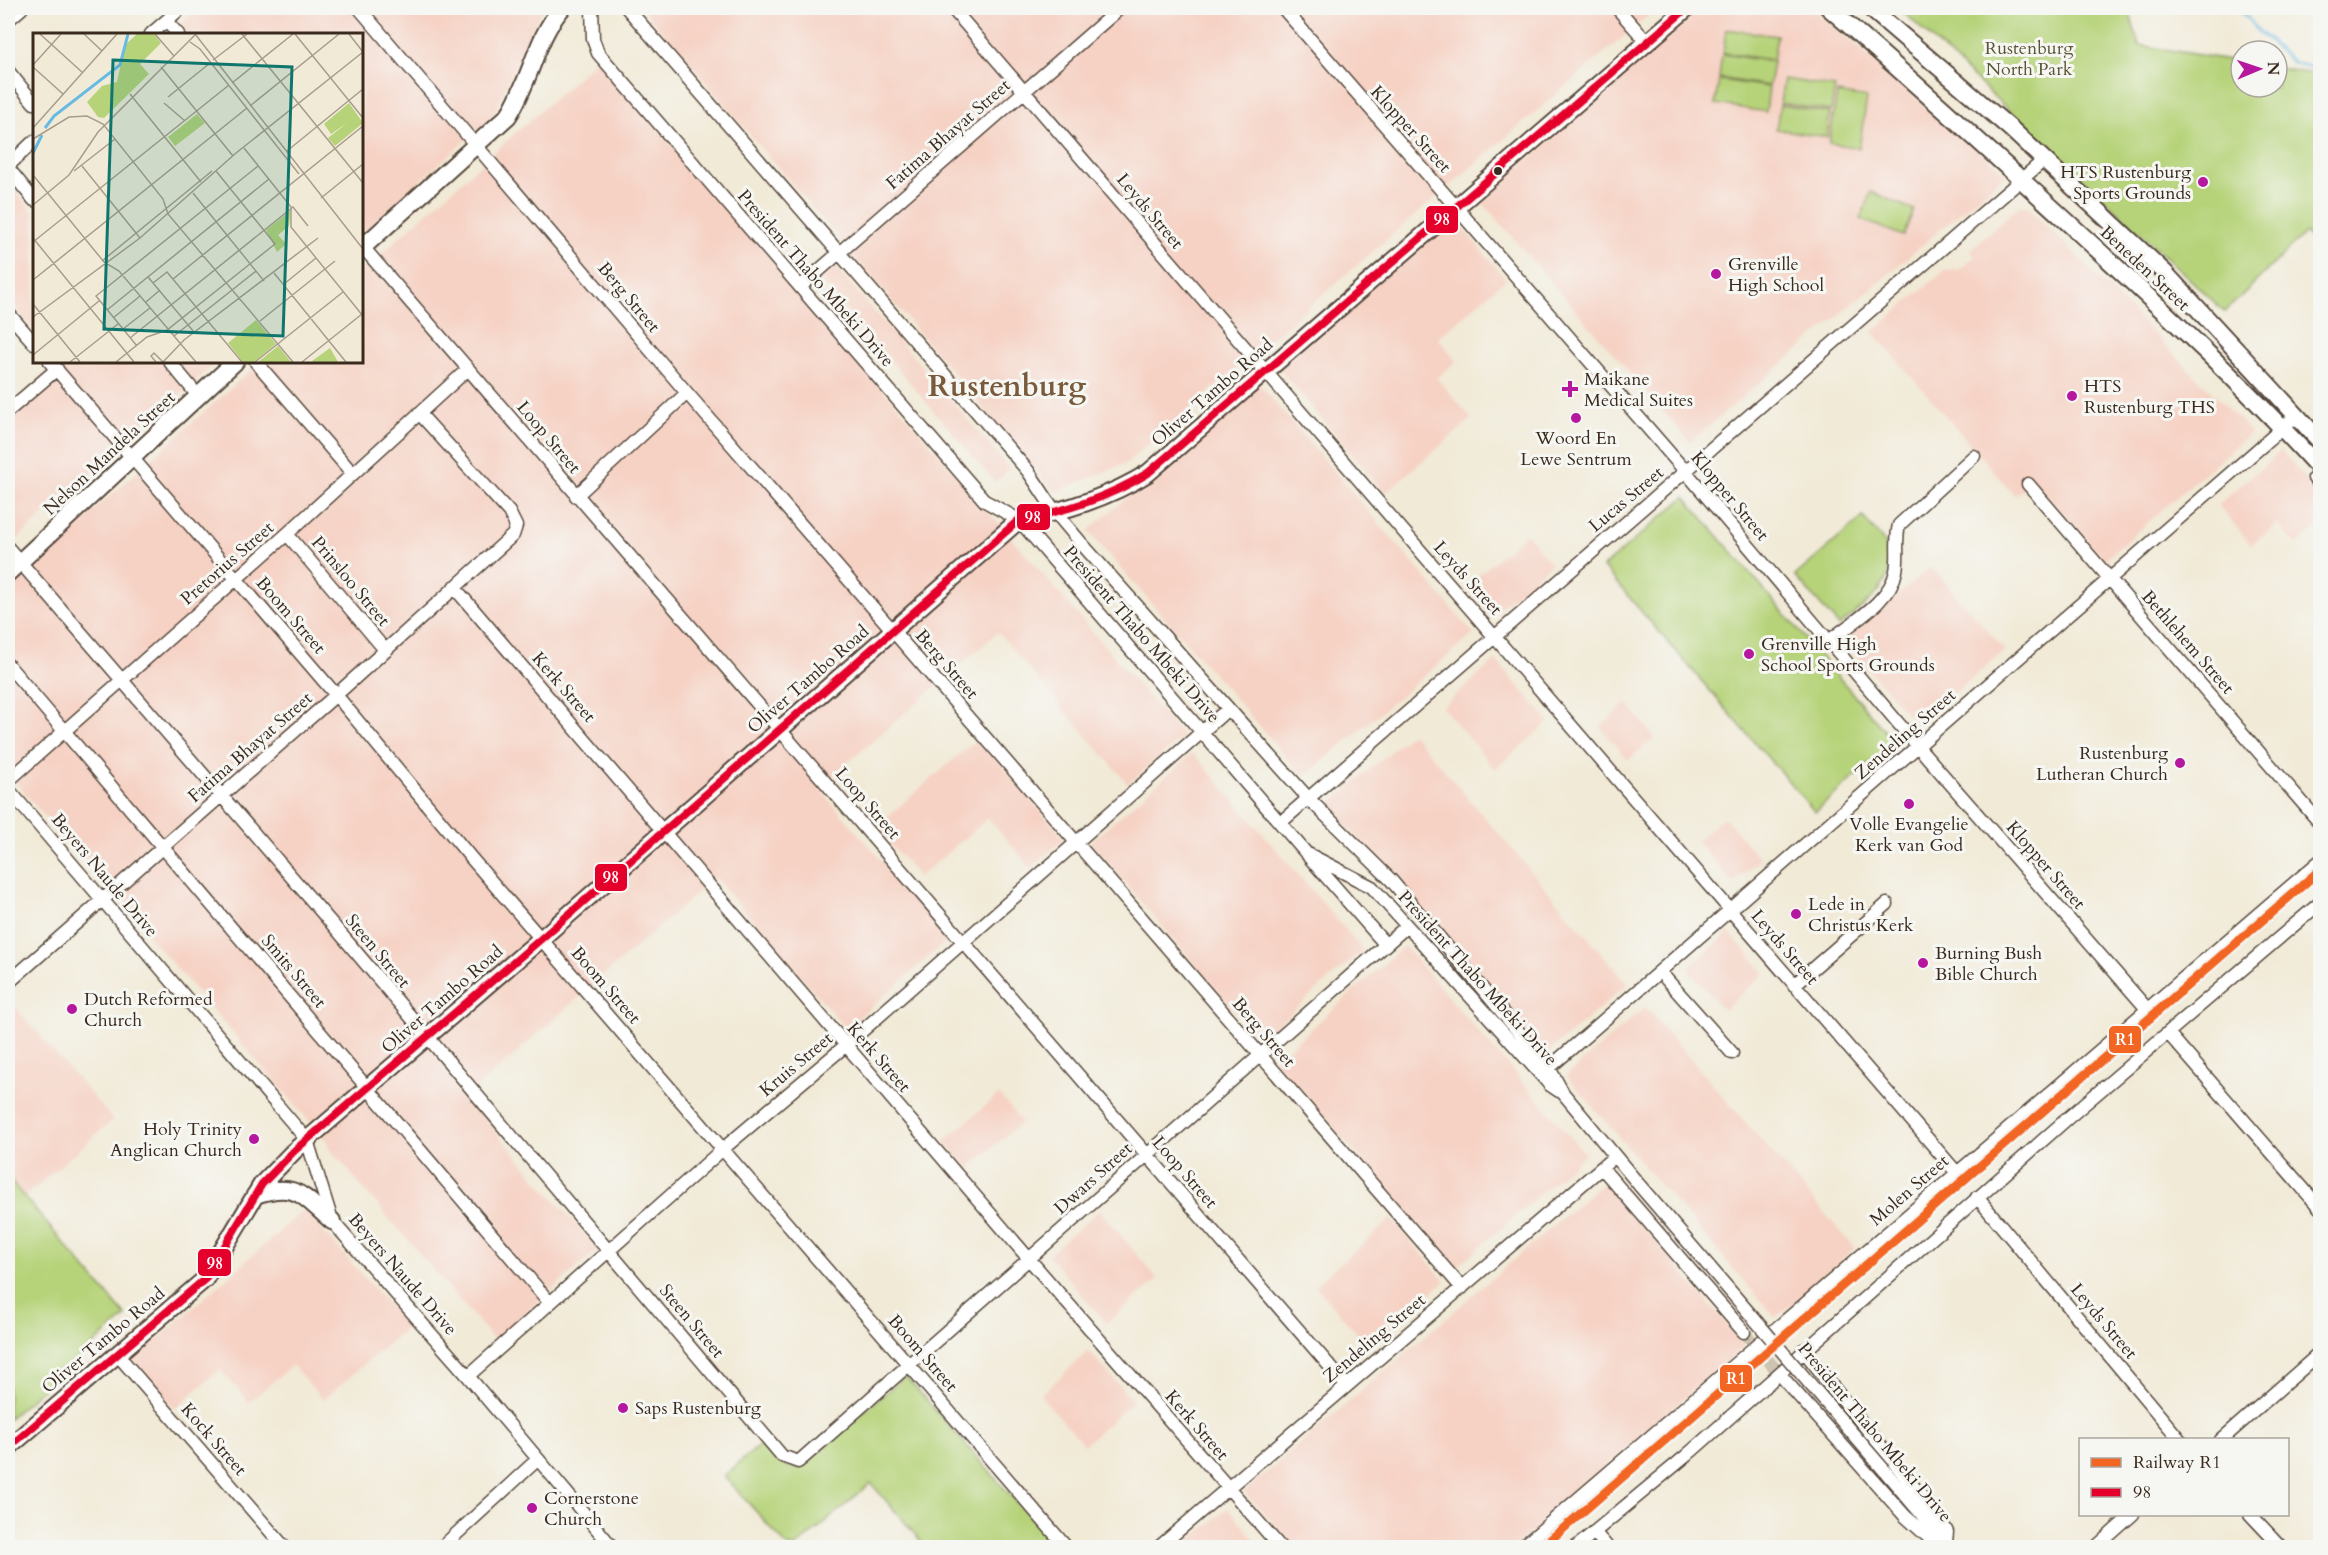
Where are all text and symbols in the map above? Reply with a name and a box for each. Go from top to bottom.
inset map [33,33,363,363]
park label: Rustenburg North Park [1985,36,2074,82]
north arrow [2229,39,2289,99]
text: N [2262,61,2284,76]
street label: Fatima Bhayat Street [881,73,1016,196]
street label: Klopper Street [1365,80,1457,179]
place label: HTS Rustenburg Sports Grounds [2060,160,2192,206]
unlabelled marker [1492,165,1504,177]
street label: Leyds Street [1110,168,1189,255]
marker: HTS Rustenburg Sports Grounds [2196,175,2210,189]
street label: President Thabo Mbeki Drive [731,184,900,373]
line badge: 98 [1425,205,1459,234]
text: 98 [1434,209,1450,231]
street label: Beneden Street [2094,220,2195,317]
place label: Grenville High School [1728,252,1824,298]
street label: Berg Street [592,257,666,338]
marker: Grenville High School [1709,267,1723,281]
street label: Oliver Tambo Road [1146,332,1279,452]
district label: Rustenburg [928,366,1086,407]
place label: Maikane Medical Suites [1584,367,1693,413]
place label: HTS Rustenburg THS [2084,374,2215,420]
marker: Maikane Medical Suites [1561,380,1579,398]
street label: Nelson Mandela Street [38,385,181,521]
marker: HTS Rustenburg THS [2065,389,2079,403]
street label: Loop Street [511,396,587,479]
marker: Woord En Lewe Sentrum [1569,411,1583,425]
place label: Woord En Lewe Sentrum [1520,426,1632,472]
street label: Klopper Street [1685,446,1775,547]
street label: Lucas Street [1583,460,1669,538]
line badge: 98 [1016,503,1051,531]
text: 98 [1025,507,1041,529]
street label: Pretorius Street [175,516,280,611]
street label: Prinsloo Street [305,531,396,632]
street label: Leyds Street [1427,536,1508,621]
street label: President Thabo Mbeki Drive [1057,540,1226,729]
street label: Boom Street [250,571,331,660]
street label: Bethlehem Street [2135,585,2240,700]
street label: Oliver Tambo Road [742,619,875,739]
street label: Berg Street [909,624,984,705]
place label: Grenville High School Sports Grounds [1761,632,1935,678]
street label: Kerk Street [526,647,601,728]
marker: Grenville High School Sports Grounds [1742,647,1756,661]
street label: Zendeling Street [1849,683,1962,786]
street label: Fatima Bhayat Street [183,686,318,809]
place label: Rustenburg Lutheran Church [2036,741,2169,787]
marker: Rustenburg Lutheran Church [2173,756,2187,770]
street label: Loop Street [829,762,906,845]
marker: Volle Evangelie Kerk van God [1902,797,1916,811]
street label: Beyers Naude Drive [45,808,164,943]
place label: Volle Evangelie Kerk van God [1849,812,1969,858]
street label: Klopper Street [2000,816,2091,915]
line badge: 98 [594,863,628,892]
text: 98 [603,867,619,889]
street label: President Thabo Mbeki Drive [1392,885,1563,1071]
place label: Lede in Christus Kerk [1808,892,1914,938]
street label: Leyds Street [1745,904,1825,991]
marker: Lede in Christus Kerk [1789,907,1803,921]
street label: Steen Street [339,909,416,994]
street label: Smits Street [255,929,332,1014]
street label: Oliver Tambo Road [376,939,509,1059]
street label: Boom Street [565,941,646,1030]
place label: Burning Bush Bible Church [1935,941,2042,987]
marker: Burning Bush Bible Church [1916,956,1930,970]
place label: Dutch Reformed Church [84,987,213,1033]
street label: Berg Street [1226,992,1301,1073]
marker: Dutch Reformed Church [65,1002,79,1016]
street label: Kerk Street [841,1017,916,1098]
line badge: R1 [2108,1025,2142,1054]
street label: Kruis Street [754,1026,839,1103]
text: R1 [2115,1029,2135,1051]
place label: Holy Trinity Anglican Church [110,1117,242,1163]
street label: Loop Street [1146,1131,1223,1214]
marker: Holy Trinity Anglican Church [247,1132,261,1146]
street label: Dwars Street [1049,1136,1138,1220]
street label: Molen Street [1864,1149,1955,1232]
street label: Beyers Naude Drive [342,1208,463,1341]
line badge: 98 [197,1248,232,1277]
text: 98 [207,1253,223,1275]
street label: Leyds Street [2064,1278,2143,1365]
street label: Steen Street [653,1279,730,1364]
street label: Oliver Tambo Road [36,1281,171,1399]
street label: Zendeling Street [1318,1288,1431,1389]
street label: Boom Street [882,1309,963,1398]
street label: President Thabo Mbeki Drive [1792,1337,1957,1528]
line badge: R1 [1719,1364,1753,1393]
text: R1 [1726,1368,1746,1390]
street label: Kerk Street [1159,1385,1234,1466]
place label: Saps Rustenburg [635,1396,762,1421]
street label: Kock Street [175,1398,252,1481]
marker: Saps Rustenburg [616,1401,630,1415]
legend [2079,1438,2289,1516]
text: Railway R1 [2133,1450,2221,1475]
text: 98 [2133,1480,2151,1505]
place label: Cornerstone Church [544,1486,639,1532]
marker: Cornerstone Church [525,1501,539,1515]

